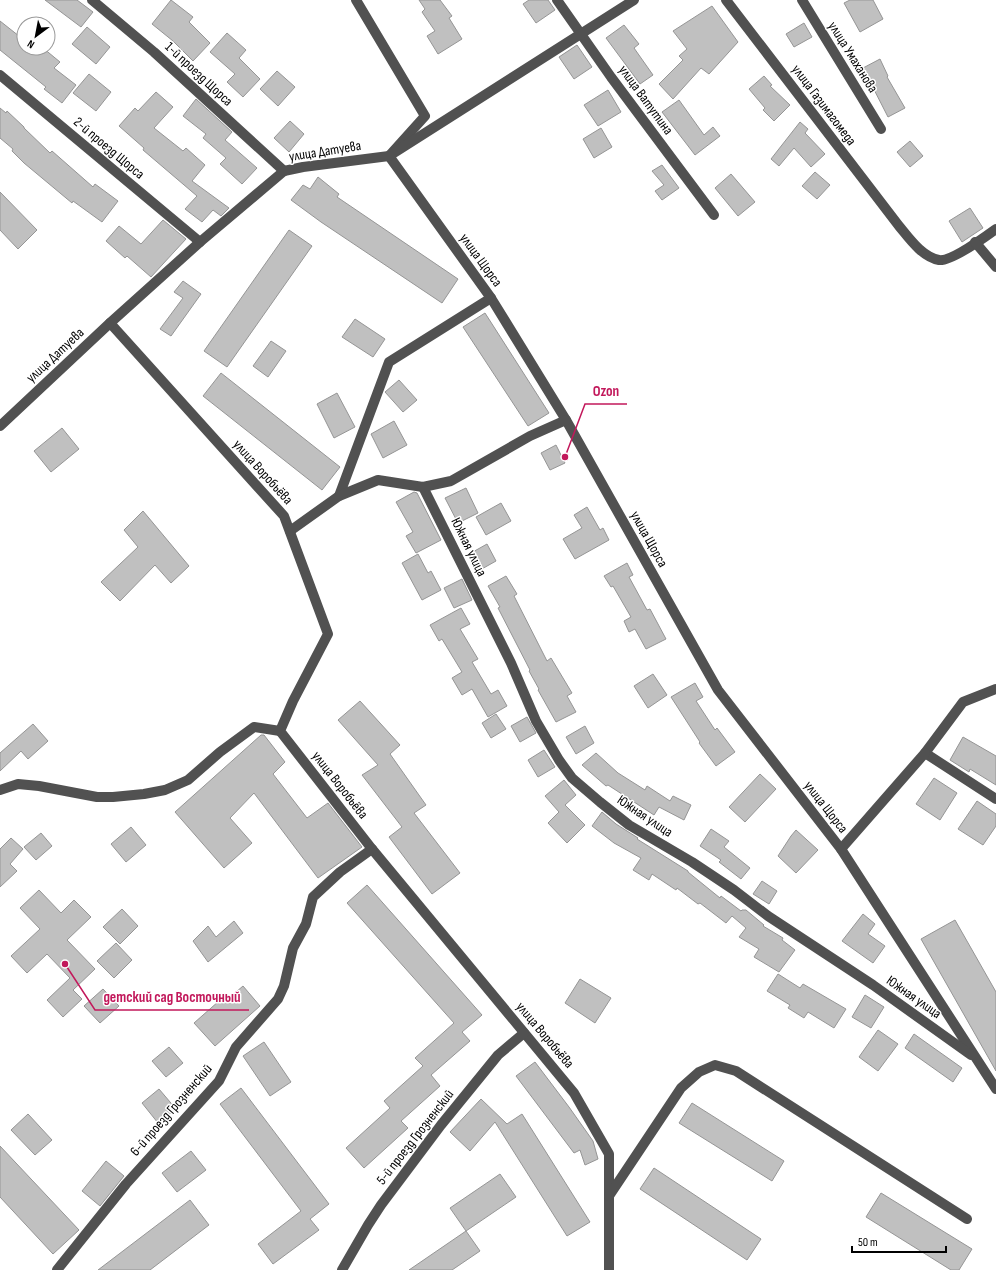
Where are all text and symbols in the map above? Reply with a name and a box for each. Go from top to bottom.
north arrow [16,16,56,56]
street label: улица Умаханова [824,18,882,96]
text: N [25,37,37,51]
street label: 1-й проезд Щорса [162,38,236,110]
street label: улица Газимагомеда [788,61,860,149]
street label: улица Ватутина [615,62,677,138]
street label: 2-й проезд Щорса [70,113,148,183]
street label: улица Датуева [288,137,362,165]
street label: улица Щорса [456,230,506,290]
street label: улица Датуева [23,324,87,386]
callout: Ozon [585,377,627,404]
text: Ozon [593,382,619,401]
street label: улица Воробьёва [230,436,296,508]
street label: улица Щорса [627,508,671,570]
street label: Южная улица [448,515,490,579]
street label: улица Воробьёва [308,748,372,822]
street label: улица Щорса [800,777,852,837]
street label: Южная улица [614,791,676,841]
street label: Южная улица [883,972,945,1022]
callout: детский сад Восточный [95,983,249,1010]
text: детский сад Восточный [103,988,241,1007]
street label: улица Воробьёва [512,998,578,1072]
street label: 6-й проезд Грозненский [126,1060,216,1159]
street label: 5-й проезд Грозненский [373,1086,457,1188]
scale bar [852,1228,946,1254]
text: 50 m [858,1235,878,1250]

